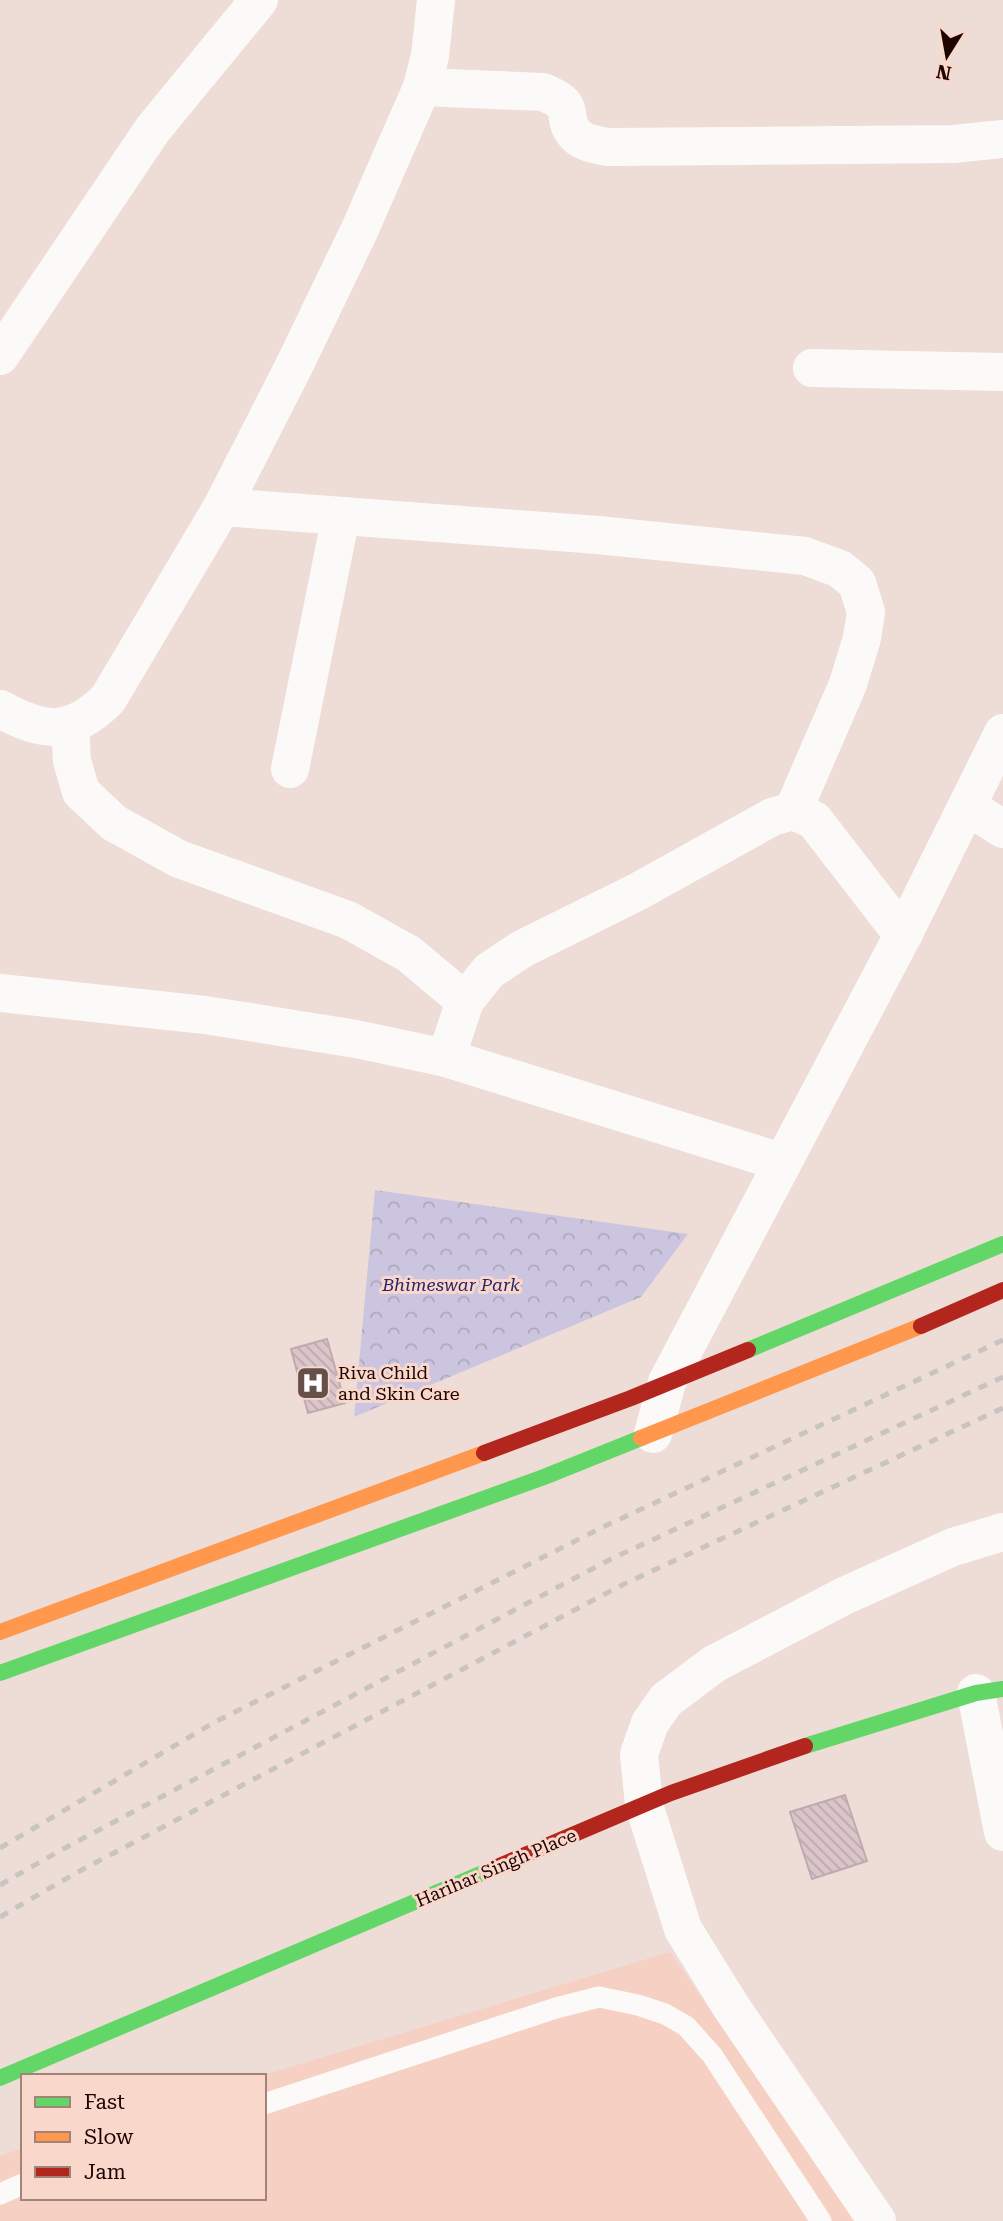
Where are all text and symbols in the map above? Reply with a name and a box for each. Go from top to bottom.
north arrow [912,21,982,91]
text: N [934,59,953,85]
park label: Bhimeswar Park [381,1274,520,1295]
place label: Riva Child and Skin Care [338,1362,460,1404]
hospital icon: Riva Child and Skin Care [294,1364,332,1402]
street label: Harihar Singh Place [412,1824,579,1911]
legend [21,2074,266,2200]
text: Fast [84,2090,125,2114]
text: Slow [84,2125,134,2149]
text: Jam [84,2160,126,2184]

